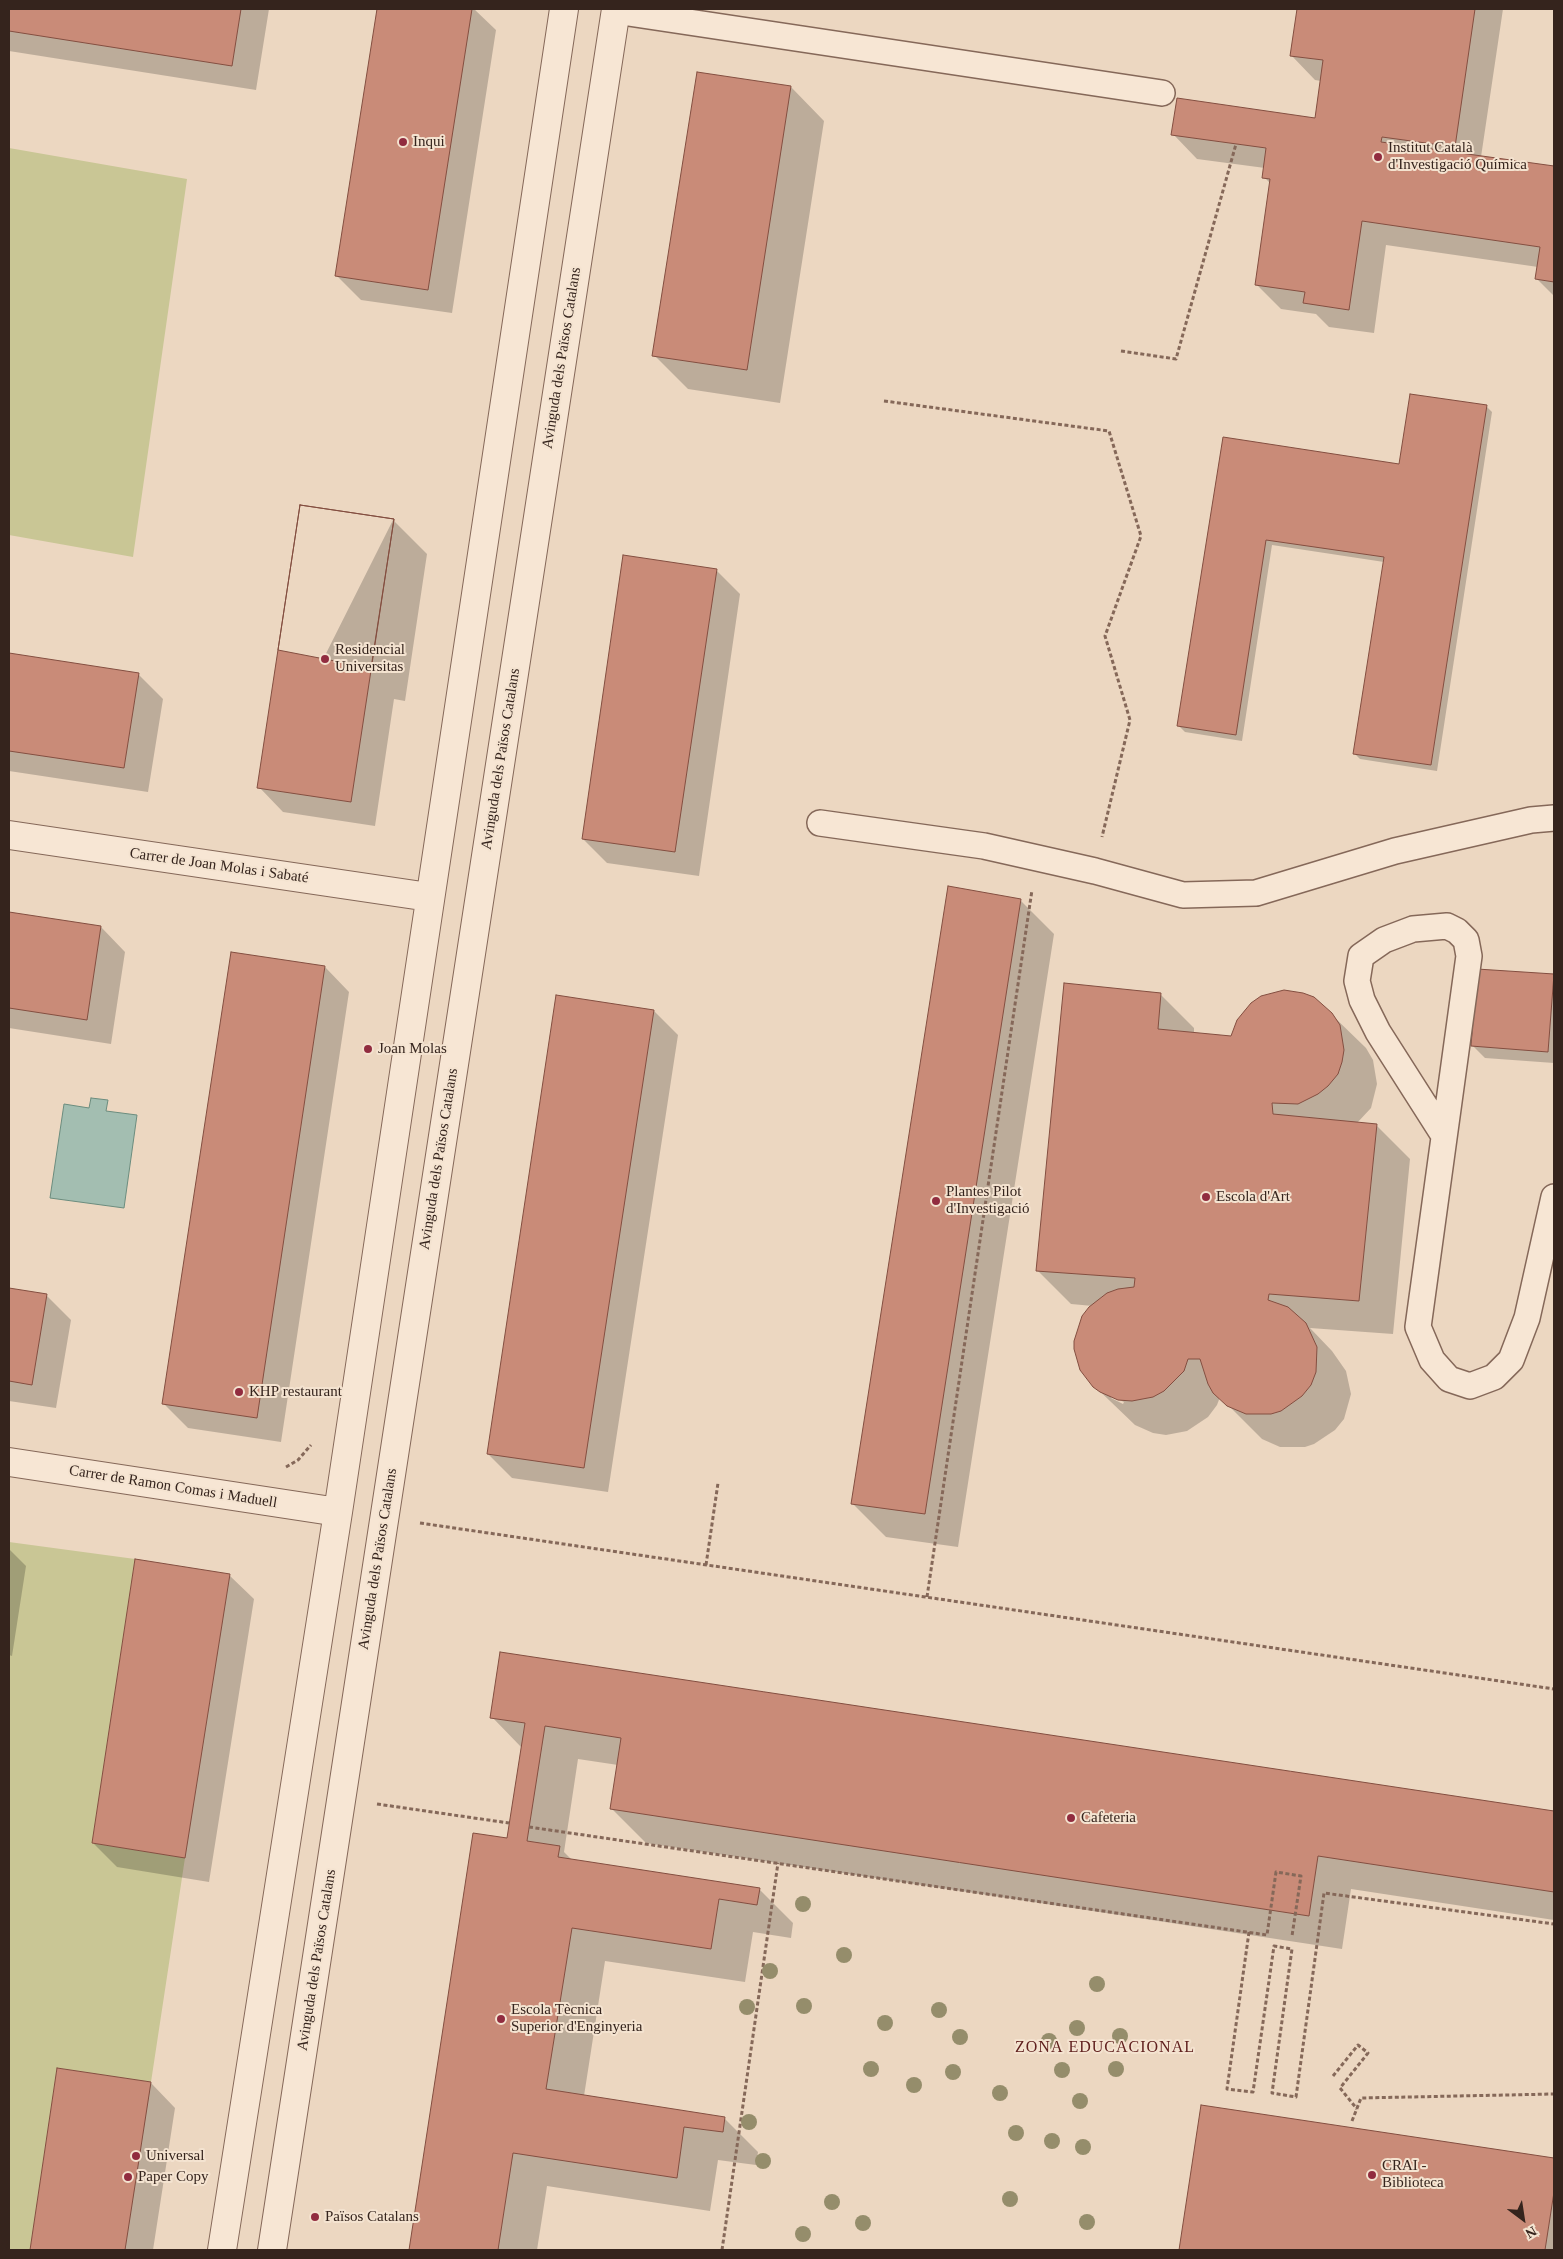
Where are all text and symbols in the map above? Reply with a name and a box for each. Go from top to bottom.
place label: Inqui [413,133,445,151]
marker: Inqui [397,136,409,148]
place label: Institut Català d'Investigació Química [1388,139,1527,174]
marker: Institut Català d'Investigació Química [1372,151,1384,163]
street label: Avinguda dels Països Catalans [539,266,585,450]
place label: Residencial Universitas [335,641,405,676]
marker: Residencial Universitas [319,653,331,665]
street label: Avinguda dels Països Catalans [478,667,524,851]
street label: Carrer de Joan Molas i Sabaté [128,845,310,887]
place label: Joan Molas [378,1040,447,1058]
marker: Joan Molas [362,1043,374,1055]
street label: Avinguda dels Països Catalans [416,1067,462,1251]
place label: Plantes Pilot d'Investigació [946,1183,1030,1218]
place label: Escola d'Art [1216,1188,1290,1206]
marker: Escola d'Art [1200,1191,1212,1203]
marker: Plantes Pilot d'Investigació [930,1195,942,1207]
place label: KHP restaurant [249,1383,342,1401]
marker: KHP restaurant [233,1386,245,1398]
street label: Carrer de Ramon Comas i Maduell [68,1462,278,1512]
street label: Avinguda dels Països Catalans [355,1467,401,1651]
place label: Cafeteria [1081,1809,1136,1827]
marker: Cafeteria [1065,1812,1077,1824]
street label: Avinguda dels Països Catalans [294,1868,340,2052]
place label: Escola Tècnica Superior d'Enginyeria [511,2001,642,2036]
marker: Escola Tècnica Superior d'Enginyeria [495,2013,507,2025]
district label: ZONA EDUCACIONAL [1013,2038,1197,2058]
place label: Universal [146,2147,204,2165]
marker: Universal [130,2150,142,2162]
place label: CRAI - Biblioteca [1382,2157,1444,2192]
place label: Paper Copy [138,2168,208,2186]
marker: CRAI - Biblioteca [1366,2169,1378,2181]
marker: Paper Copy [122,2171,134,2183]
north arrow [1498,2194,1548,2244]
place label: Països Catalans [325,2208,419,2226]
marker: Països Catalans [309,2211,321,2223]
text: N [1523,2223,1539,2241]

